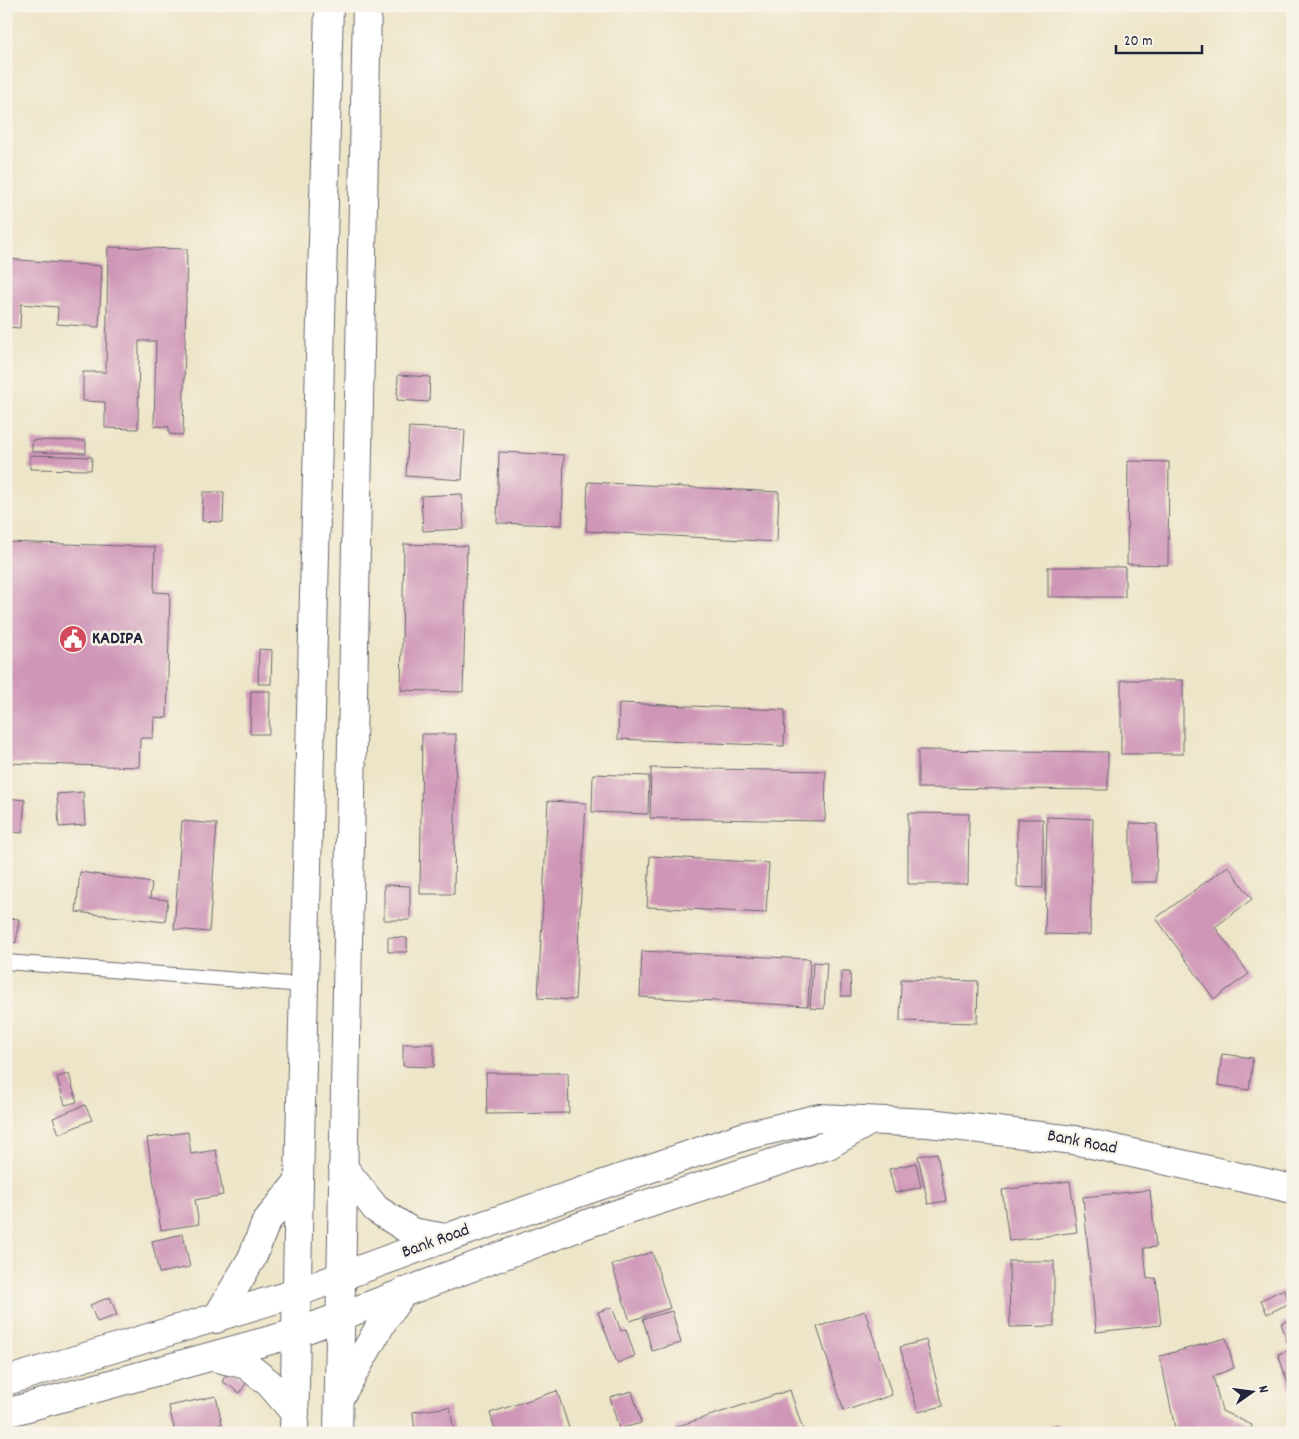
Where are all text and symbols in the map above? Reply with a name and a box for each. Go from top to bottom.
scale bar [1116,22,1203,54]
text: 20 m [1124,31,1152,53]
public building icon: KADIPA [58,624,88,654]
place label: KADIPA [92,627,143,652]
street label: Bank Road [1045,1124,1119,1162]
street label: Bank Road [399,1218,473,1266]
north arrow [1226,1366,1276,1416]
text: N [1252,1384,1273,1395]

